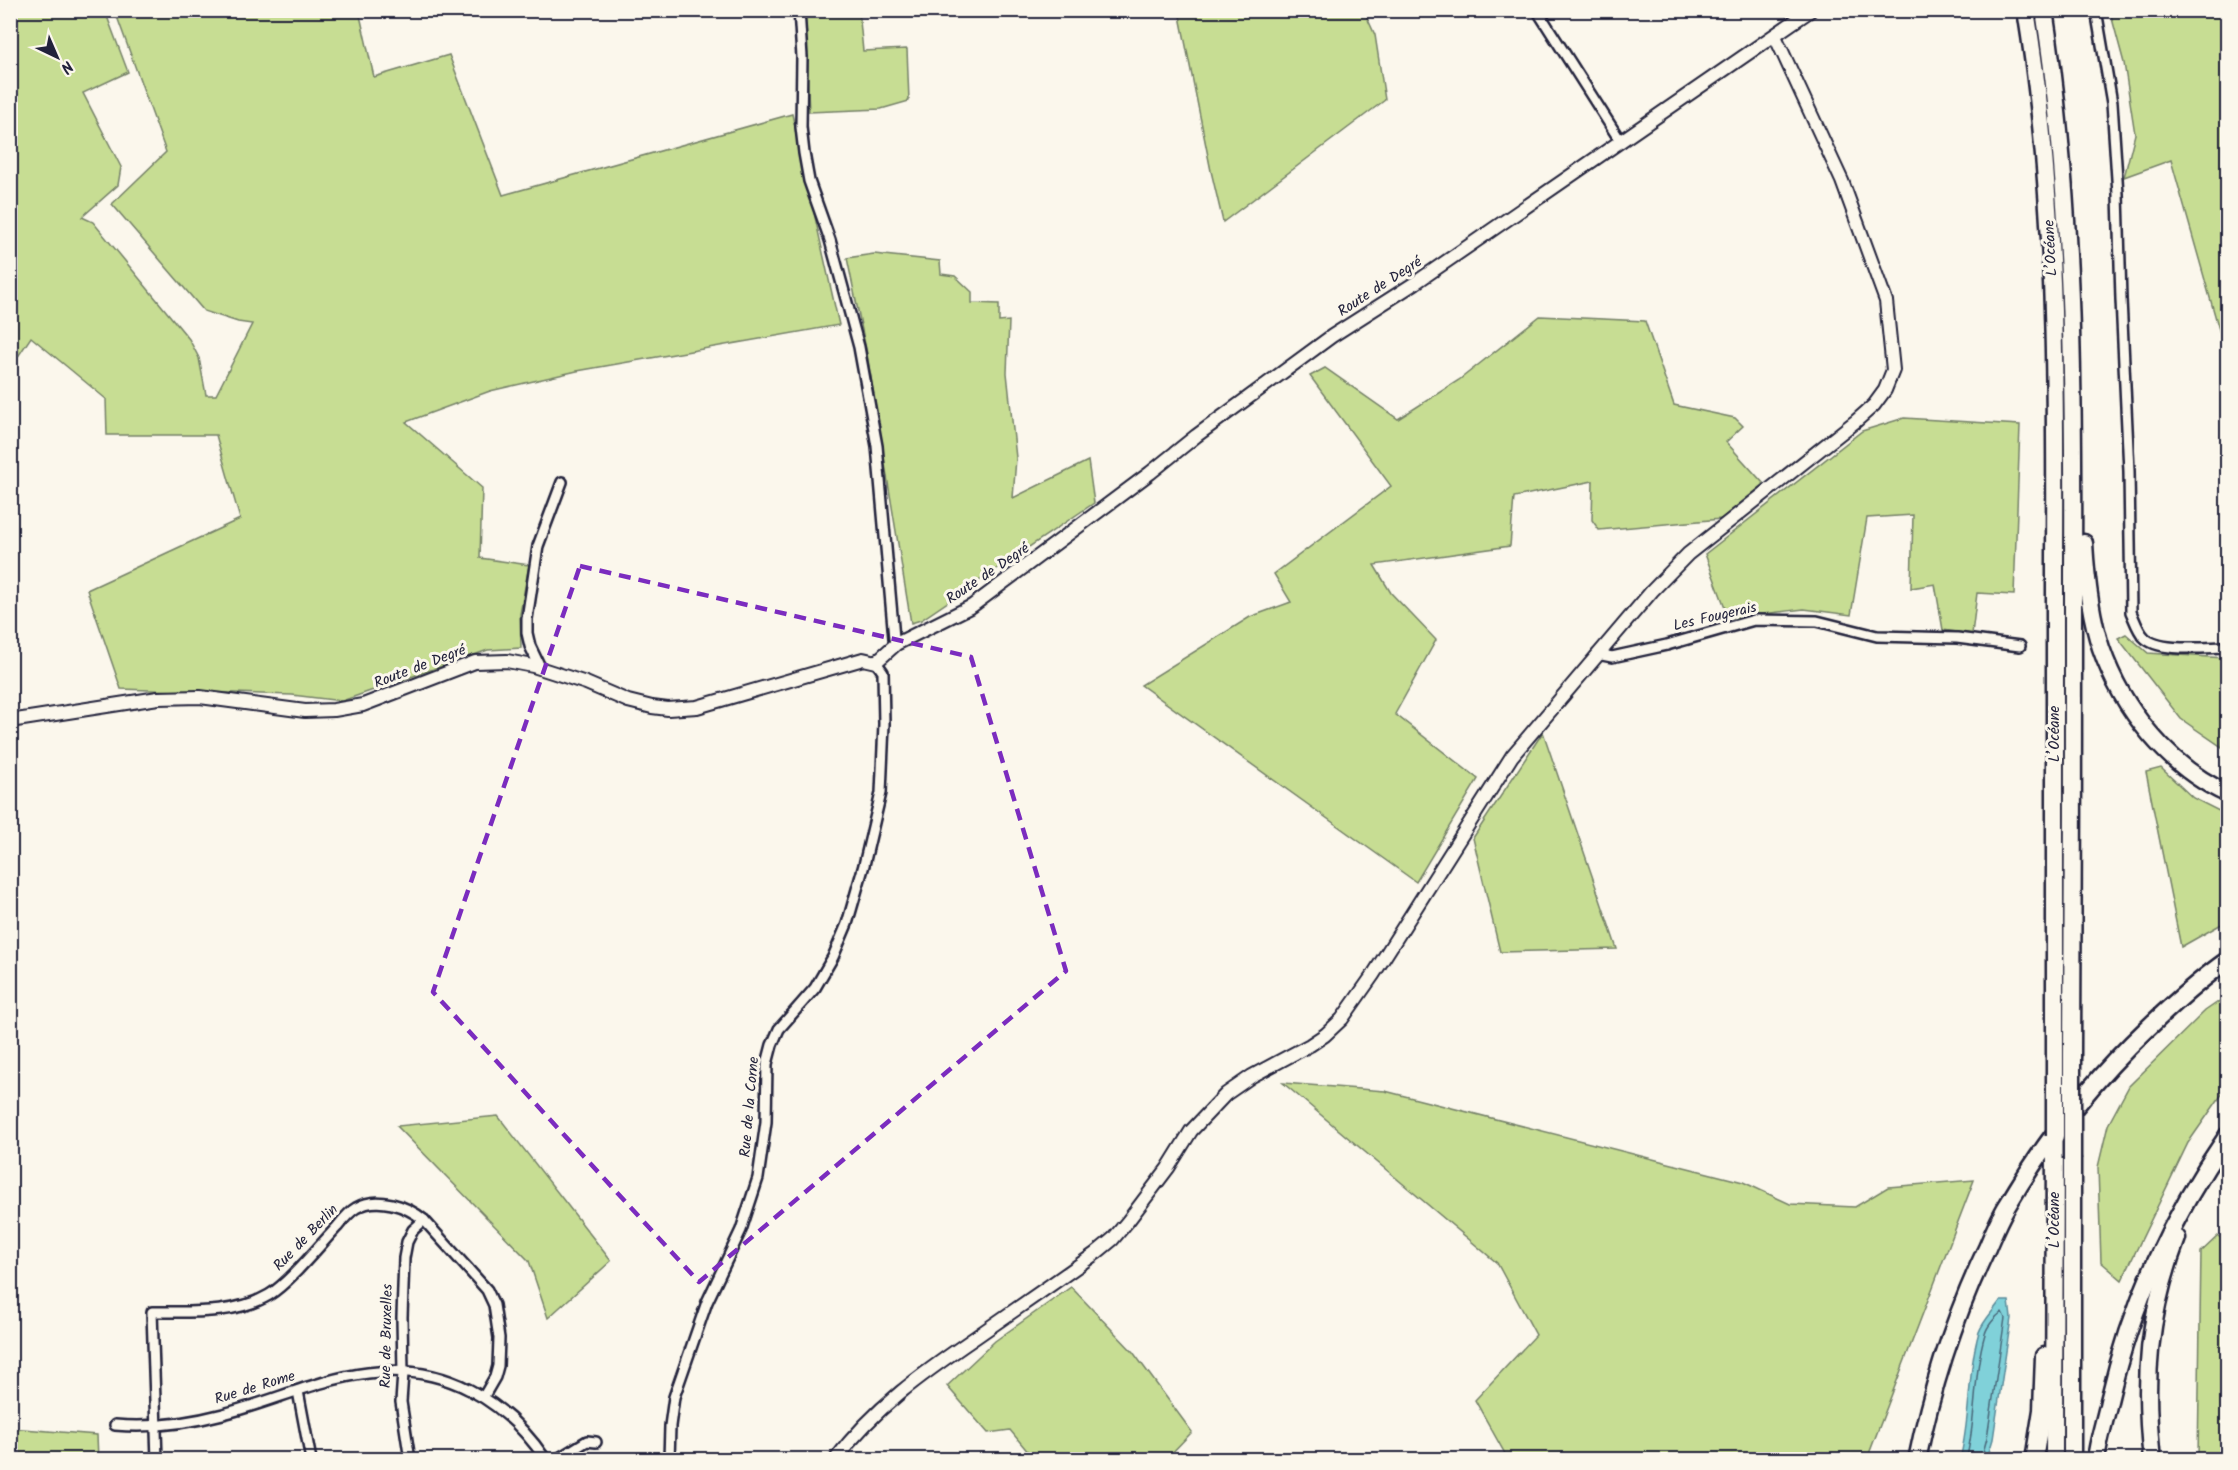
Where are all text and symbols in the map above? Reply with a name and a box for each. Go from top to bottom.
north arrow [27,27,87,87]
text: N [54,54,79,79]
street label: L’Océane [2038,219,2064,277]
street label: Route de Degré [1333,250,1428,323]
street label: Route de Degré [941,536,1036,611]
street label: Les Fougerais [1671,596,1760,638]
street label: Route de Degré [371,638,471,696]
street label: L’Océane [2043,705,2067,762]
street label: Rue de la Corne [734,1055,766,1158]
street label: L’Océane [2043,1191,2067,1248]
street label: Rue de Berlin [268,1199,344,1277]
street label: Rue de Bruxelles [374,1283,400,1388]
street label: Rue de Rome [212,1364,299,1412]

